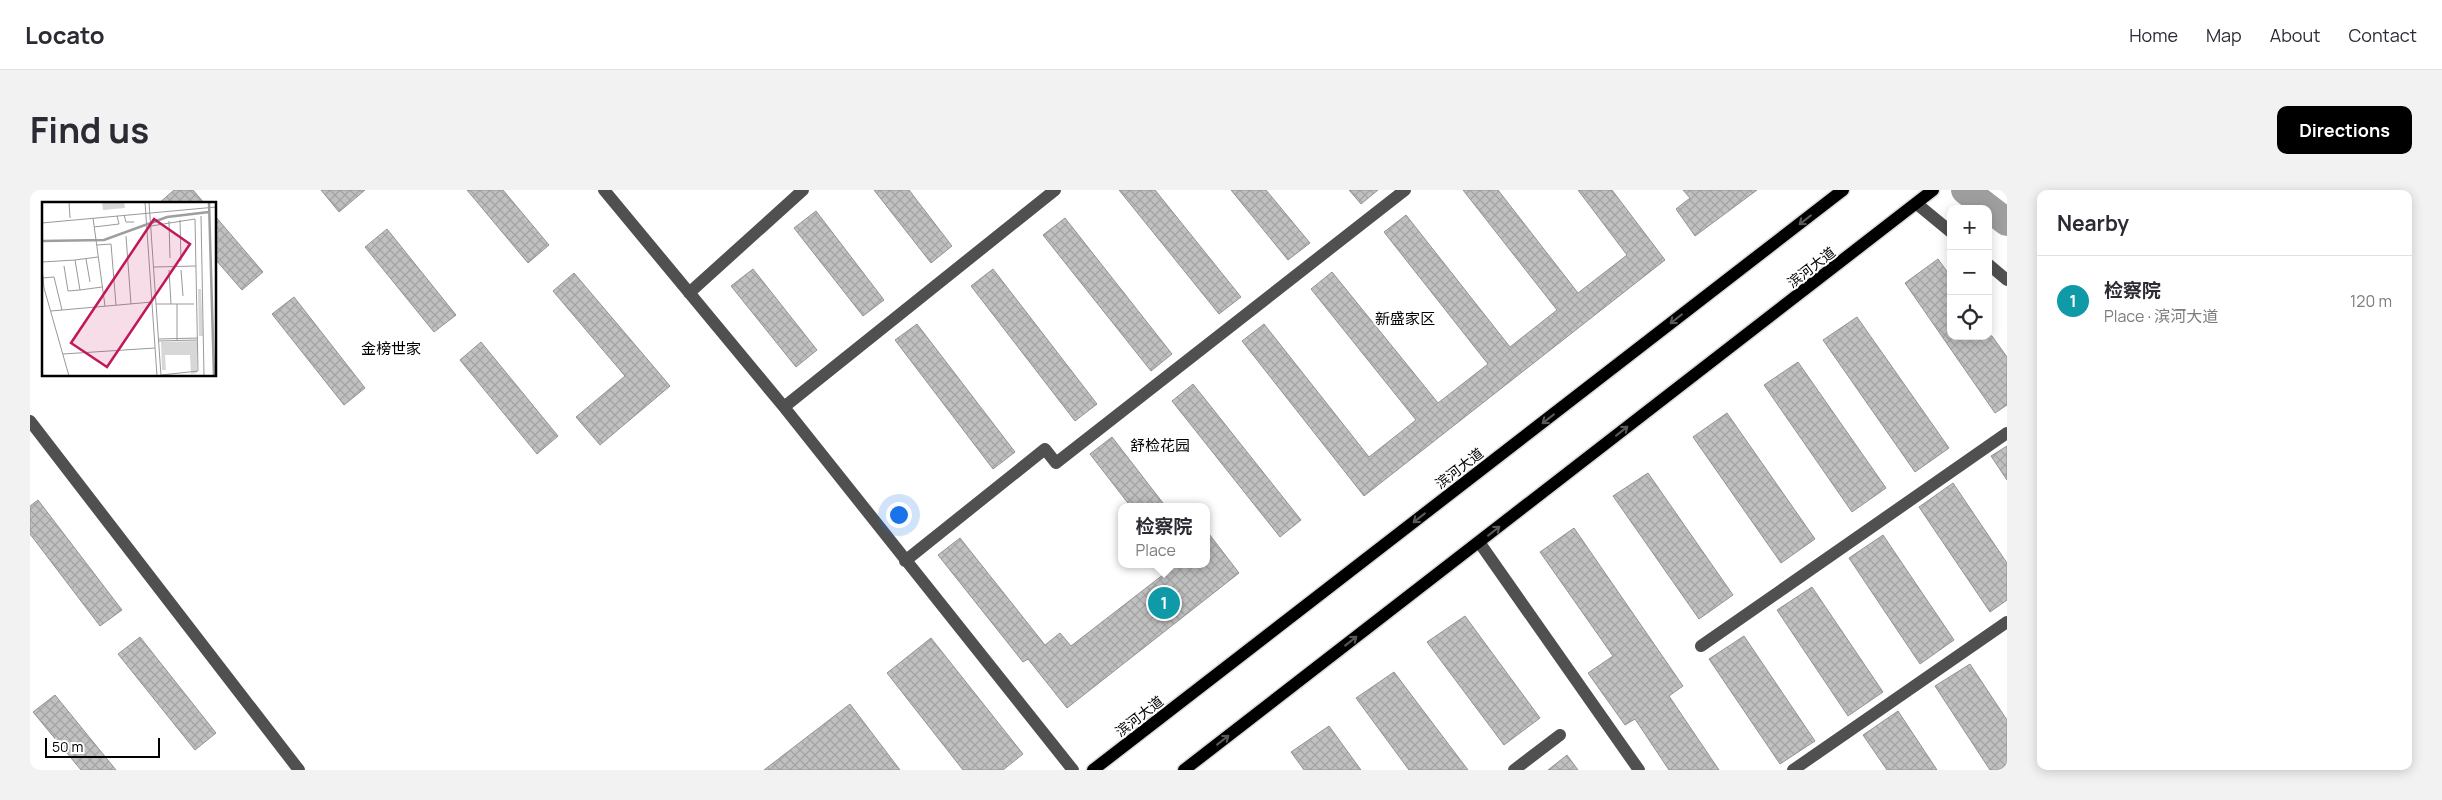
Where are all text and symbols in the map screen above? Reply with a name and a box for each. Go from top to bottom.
text: Locato [25,18,105,51]
text: Home [2129,23,2178,47]
text: Map [2206,23,2242,47]
text: About [2270,23,2320,47]
text: Contact [2348,23,2417,47]
text: Find us [30,106,149,154]
button: Directions [2277,106,2412,154]
inset map [42,202,216,376]
map controls [1947,205,1992,340]
button: + [1947,205,1992,250]
text: Nearby [2057,209,2129,237]
one-way arrow [1799,214,1812,225]
street label: 滨河大道 [1783,242,1839,292]
button: − [1947,250,1992,295]
text: 检察院 [2104,277,2161,303]
text: 1 [2069,290,2077,312]
text: 120 m [2350,290,2392,312]
button: locate [1947,295,1992,340]
text: Place · 滨河大道 [2104,305,2218,327]
district label: 新盛家区 [1375,308,1435,329]
one-way arrow [1670,314,1683,325]
district label: 金榜世家 [361,338,421,359]
one-way arrow [1542,413,1555,424]
one-way arrow [1616,426,1629,437]
district label: 舒检花园 [1130,435,1190,456]
street label: 滨河大道 [1431,443,1487,493]
your location [886,502,912,528]
popup [1118,503,1210,568]
text: 检察院 [1135,513,1193,539]
one-way arrow [1412,513,1426,523]
one-way arrow [1487,525,1500,536]
text: Place [1135,539,1176,561]
pin: 1 [1148,584,1180,622]
one-way arrow [1345,635,1358,646]
street label: 滨河大道 [1111,691,1167,741]
scale bar [45,735,160,758]
one-way arrow [1216,735,1229,746]
text: 50 m [52,737,83,756]

